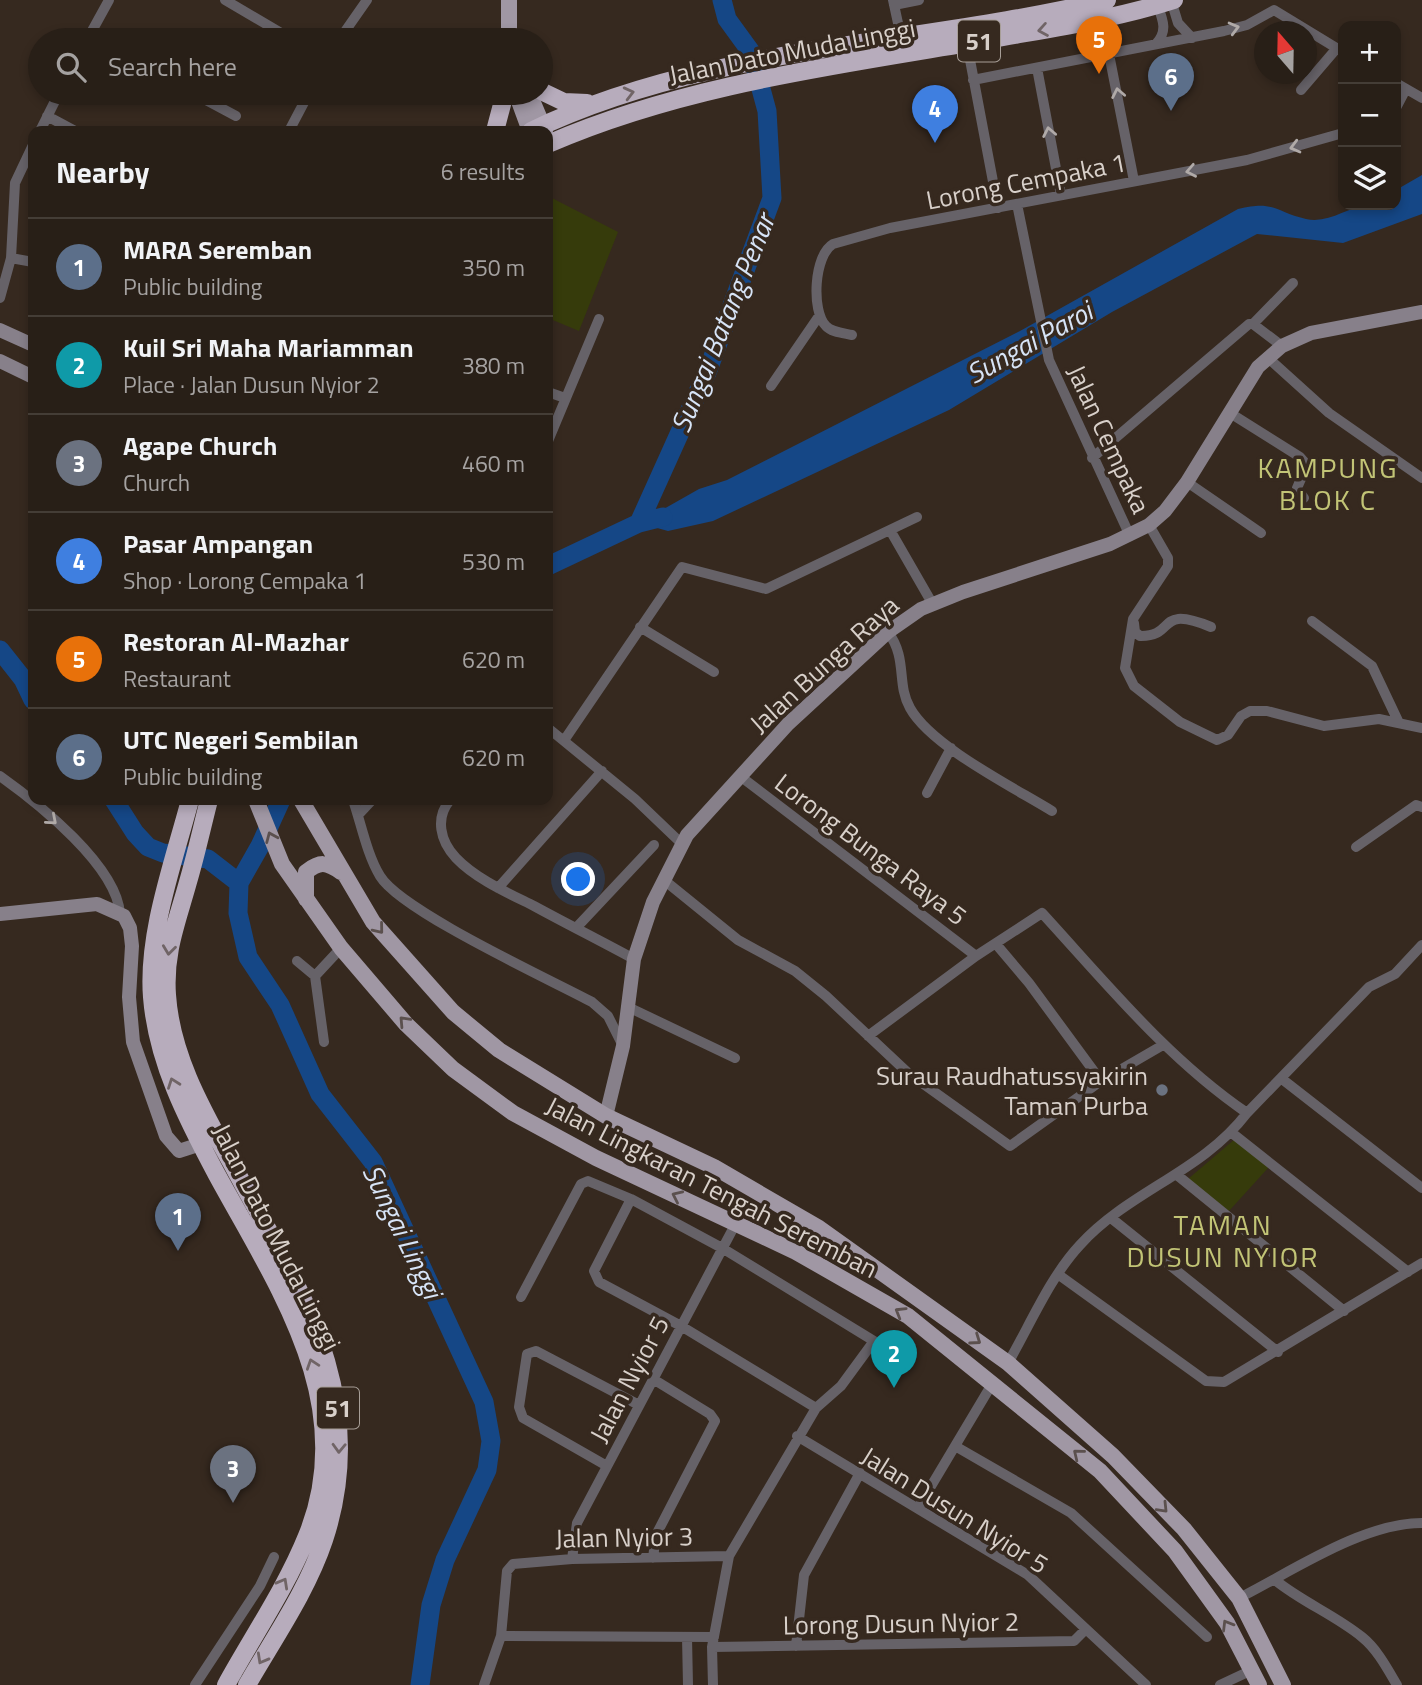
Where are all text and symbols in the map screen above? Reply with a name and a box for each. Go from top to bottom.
street label: Jalan Dato Muda Linggi [665,8,919,94]
pin: 5 [1076,16,1122,74]
road number: 51 [958,20,1000,61]
north arrow [1254,21,1317,84]
map controls [1338,21,1401,210]
button: + [1338,21,1401,84]
one-way arrow [1037,22,1049,37]
one-way arrow [1228,22,1240,36]
search box [28,28,553,105]
text: Search here [108,47,237,86]
icon: search [52,48,90,86]
pin: 6 [1148,53,1194,111]
button: − [1338,84,1401,147]
pin: 4 [912,85,958,143]
one-way arrow [623,87,635,101]
one-way arrow [1111,87,1126,99]
one-way arrow [1042,126,1057,137]
one-way arrow [1289,139,1301,153]
street label: Lorong Cempaka 1 [923,143,1129,219]
button: layers [1338,147,1401,210]
text: Nearby [56,149,149,195]
text: 6 results [441,154,525,189]
one-way arrow [1185,162,1197,177]
water label: Sungai Batang Penar [659,204,787,439]
text: MARA Seremban [123,230,312,269]
text: 1 [73,250,85,285]
text: 350 m [462,250,525,285]
text: Public building [123,269,262,304]
water label: Sungai Paroi [958,288,1103,394]
text: Kuil Sri Maha Mariamman [123,328,414,367]
text: 2 [73,348,85,383]
text: 380 m [462,348,525,383]
street label: Jalan Cempaka [1057,358,1161,520]
text: Place · Jalan Dusun Nyior 2 [123,367,380,402]
text: Agape Church [123,426,277,465]
text: 3 [73,446,85,481]
text: 460 m [462,446,525,481]
district label: KAMPUNG BLOK C [1258,446,1398,521]
text: Church [123,465,190,500]
text: Pasar Ampangan [123,524,313,563]
text: 4 [73,544,85,579]
text: 530 m [462,544,525,579]
text: Shop · Lorong Cempaka 1 [123,563,367,598]
street label: Jalan Bunga Raya [741,586,907,742]
text: Restoran Al-Mazhar [123,622,349,661]
text: 5 [73,642,85,677]
text: 620 m [462,642,525,677]
text: Restaurant [123,661,231,696]
text: UTC Negeri Sembilan [123,720,359,759]
text: 6 [73,740,85,775]
text: 620 m [462,740,525,775]
text: Public building [123,759,262,794]
street label: Lorong Bunga Raya 5 [767,764,975,934]
one-way arrow [44,812,57,824]
one-way arrow [265,832,279,844]
your location [561,862,595,896]
one-way arrow [370,921,383,933]
one-way arrow [162,944,177,956]
one-way arrow [400,1016,412,1029]
place label: Surau Raudhatussyakirin Taman Purba [876,1056,1148,1125]
one-way arrow [167,1077,181,1089]
marker: Surau Raudhatussyakirin Taman Purba [1154,1082,1170,1098]
street label: Jalan Lingkaran Tengah Seremban [539,1086,885,1288]
street label: Jalan Dato Muda Linggi [203,1117,351,1357]
water label: Sungai Linggi [352,1157,455,1308]
one-way arrow [672,1190,684,1204]
pin: 1 [155,1193,201,1251]
district label: TAMAN DUSUN NYIOR [1127,1203,1320,1278]
one-way arrow [895,1308,908,1321]
street label: Jalan Nyior 5 [579,1309,679,1449]
pin: 2 [871,1330,917,1388]
one-way arrow [968,1332,981,1344]
one-way arrow [306,1359,320,1371]
road number: 51 [317,1388,359,1428]
street label: Jalan Dusun Nyior 5 [854,1437,1056,1583]
one-way arrow [331,1443,346,1454]
pin: 3 [210,1445,256,1503]
one-way arrow [1074,1450,1087,1462]
one-way arrow [1155,1500,1168,1513]
street label: Jalan Nyior 3 [555,1516,693,1558]
one-way arrow [275,1577,288,1590]
street label: Lorong Dusun Nyior 2 [782,1601,1020,1645]
one-way arrow [1222,1619,1235,1632]
one-way arrow [257,1652,270,1664]

